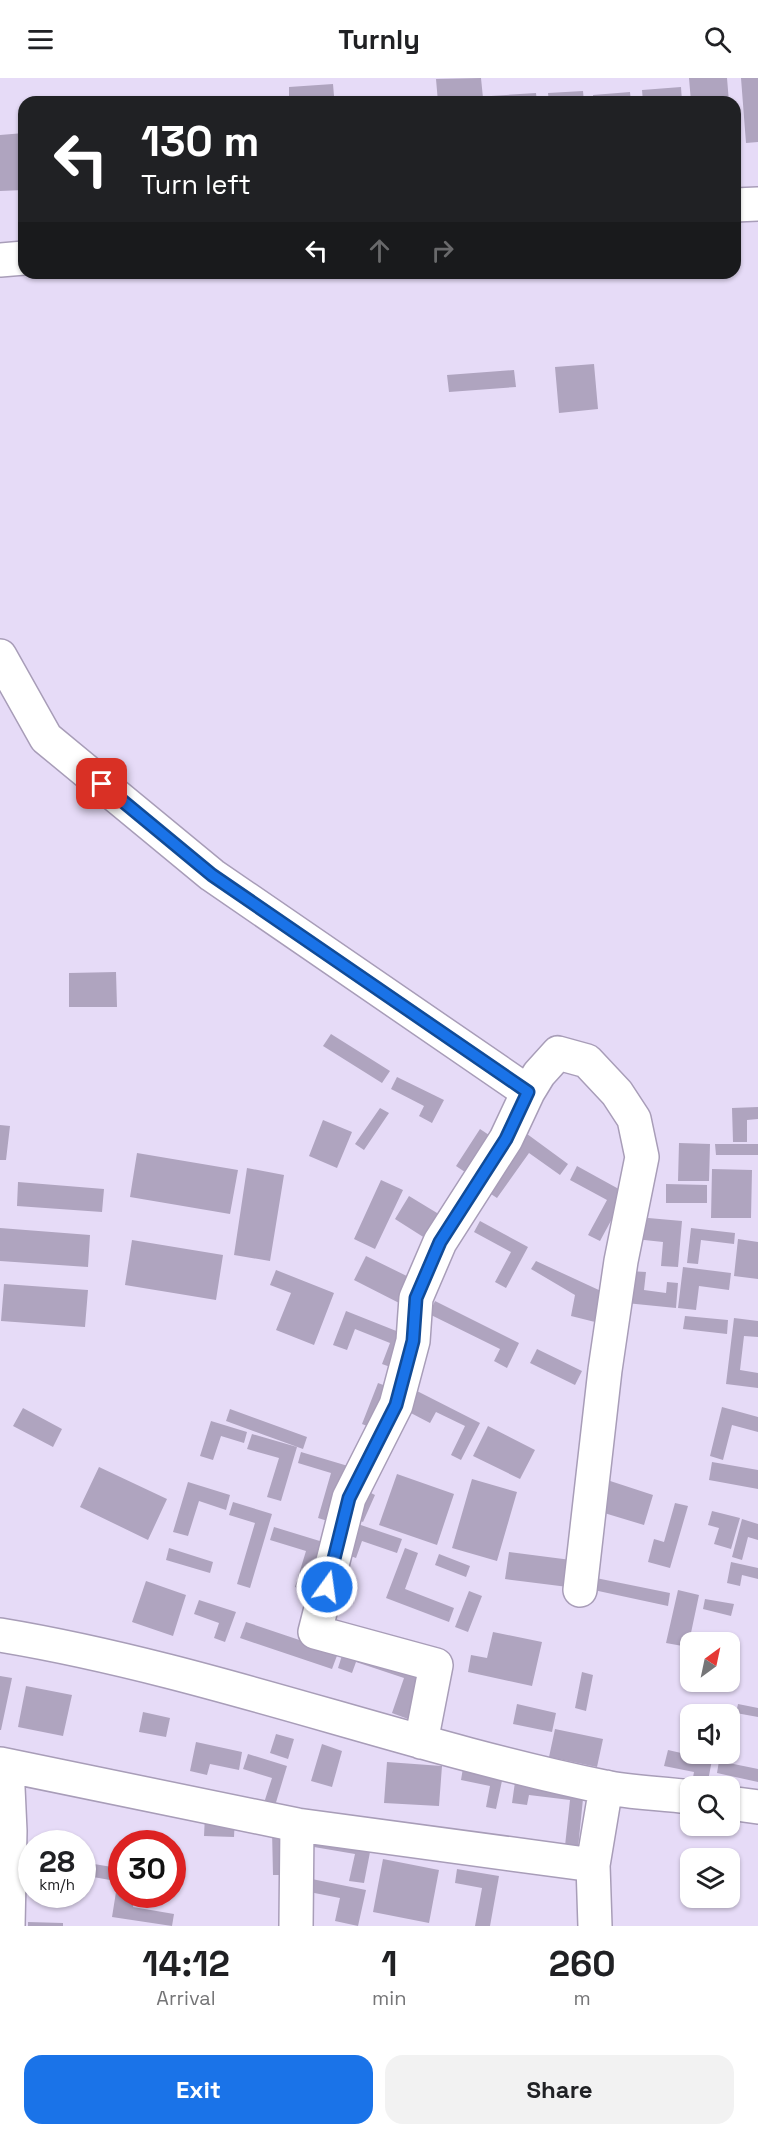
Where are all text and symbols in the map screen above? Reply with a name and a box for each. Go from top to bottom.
text: Turnly [338,22,420,57]
icon: menu [24,23,57,56]
icon: search [701,23,734,56]
text: 130 m [141,115,259,168]
icon: left [42,120,120,198]
text: Turn left [141,167,251,202]
icon: left [300,234,333,267]
icon: ahead [363,234,396,267]
icon: right [426,234,459,267]
pin [76,758,127,809]
icon: arrive [85,767,118,800]
position arrow [295,1555,359,1619]
north arrow [680,1632,740,1692]
map controls [680,1632,740,1908]
button: sound [680,1704,740,1764]
button: search [680,1776,740,1836]
speed limit sign: 30 [108,1830,186,1908]
text: 28 [39,1842,75,1881]
button: layers [680,1848,740,1908]
text: km/h [39,1875,75,1894]
text: 14:12 [142,1941,230,1987]
text: 1 [381,1941,397,1987]
text: 260 [549,1941,616,1987]
text: Arrival [156,1985,216,2011]
text: min [372,1985,406,2011]
text: m [574,1985,591,2011]
button: Exit [24,2055,373,2124]
button: Share [385,2055,734,2124]

